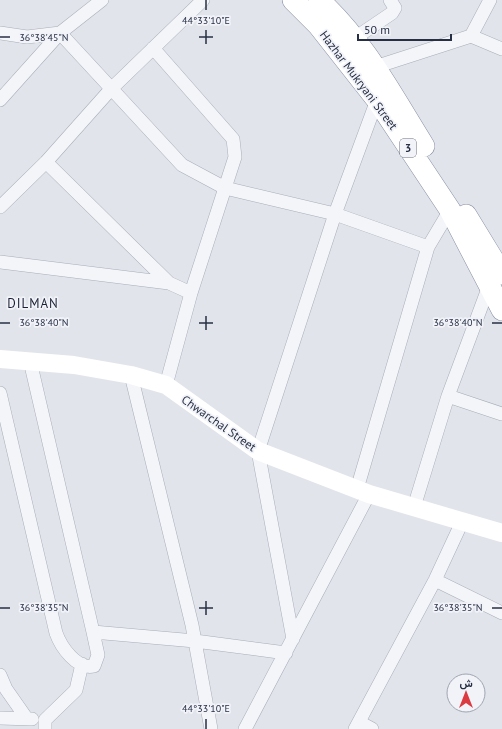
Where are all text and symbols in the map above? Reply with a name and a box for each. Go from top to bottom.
text: 44°33'10"E [182,14,230,27]
scale bar [358,16,451,42]
text: 50 m [364,22,390,37]
street label: Hazhar Mukryani Street [317,28,401,132]
text: 36°38'45"N [19,31,69,44]
road number: 3 [400,139,416,157]
district label: DILMAN [7,295,59,312]
text: 36°38'40"N [19,316,69,329]
text: 36°38'40"N [433,316,483,329]
street label: Chwarchal Street [179,392,259,454]
text: 36°38'35"N [19,601,69,614]
text: 36°38'35"N [433,601,483,614]
north arrow [446,673,486,713]
text: ش [459,676,473,690]
text: 44°33'10"E [182,702,230,715]

